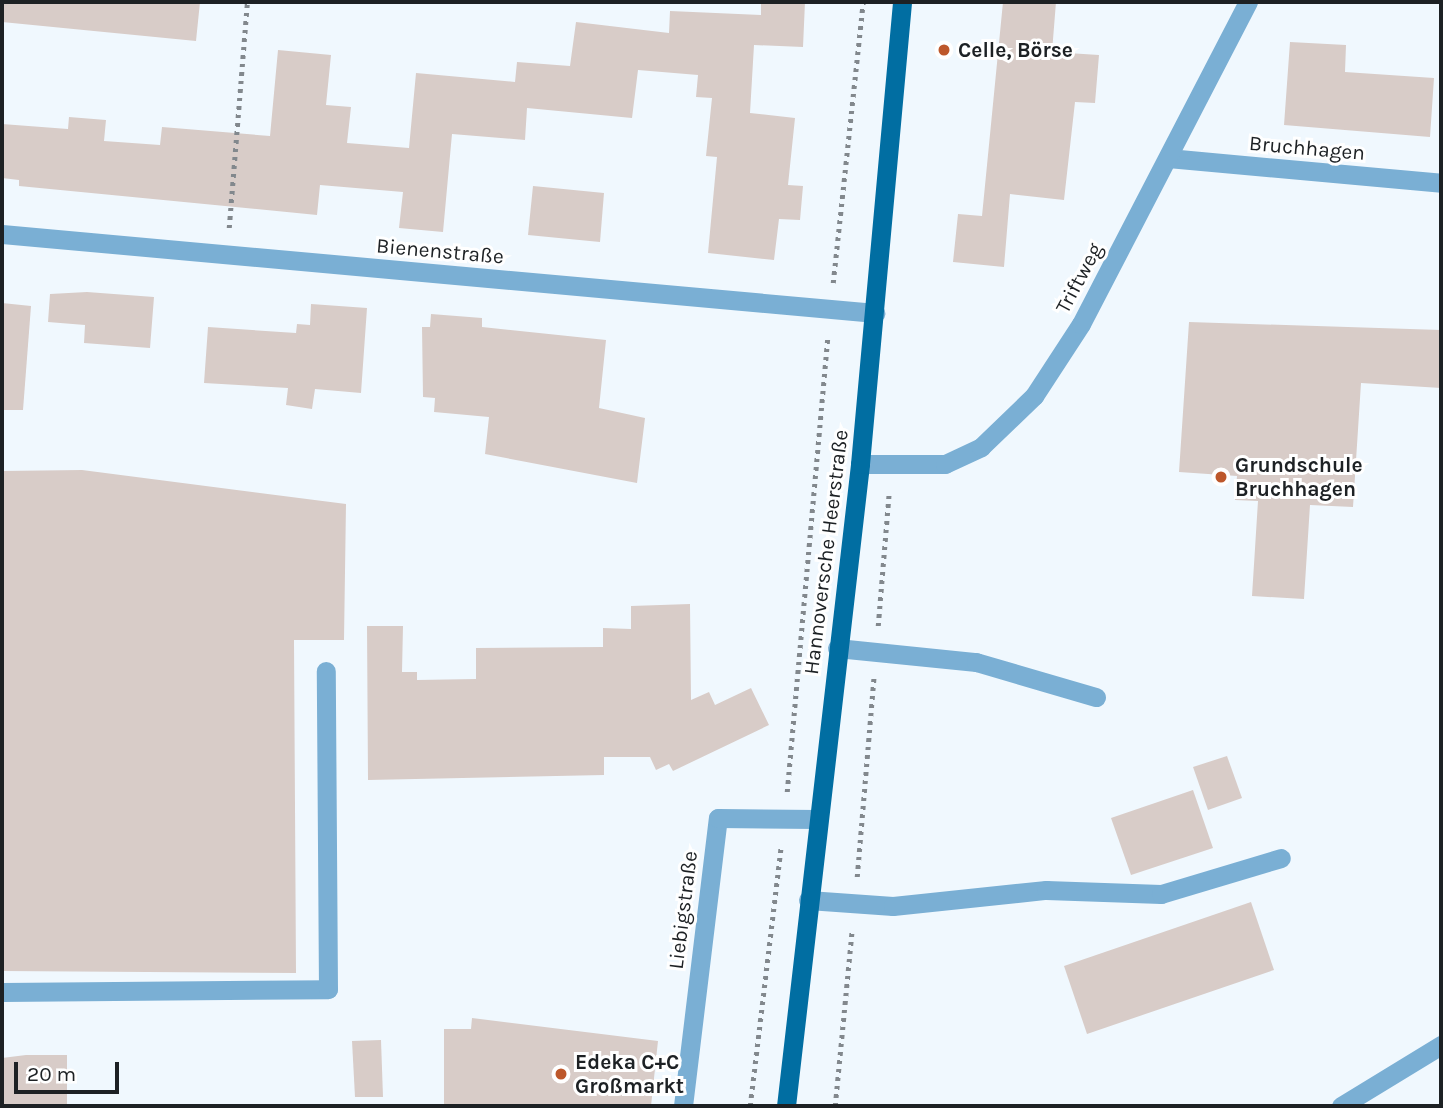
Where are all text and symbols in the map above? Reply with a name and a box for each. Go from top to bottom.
place label: Celle, Börse [958,37,1073,63]
marker: Celle, Börse [936,42,952,58]
street label: Bruchhagen [1248,130,1366,166]
street label: Bienenstraße [375,233,505,269]
street label: Triftweg [1050,239,1108,317]
street label: Hannoversche Heerstraße [798,428,854,676]
place label: Grundschule Bruchhagen [1235,452,1363,502]
marker: Grundschule Bruchhagen [1213,469,1229,485]
street label: Liebigstraße [663,849,703,971]
scale bar [18,1048,122,1092]
place label: Edeka C+C Großmarkt [575,1049,684,1099]
text: 20 m [27,1062,76,1086]
marker: Edeka C+C Großmarkt [553,1066,569,1082]

